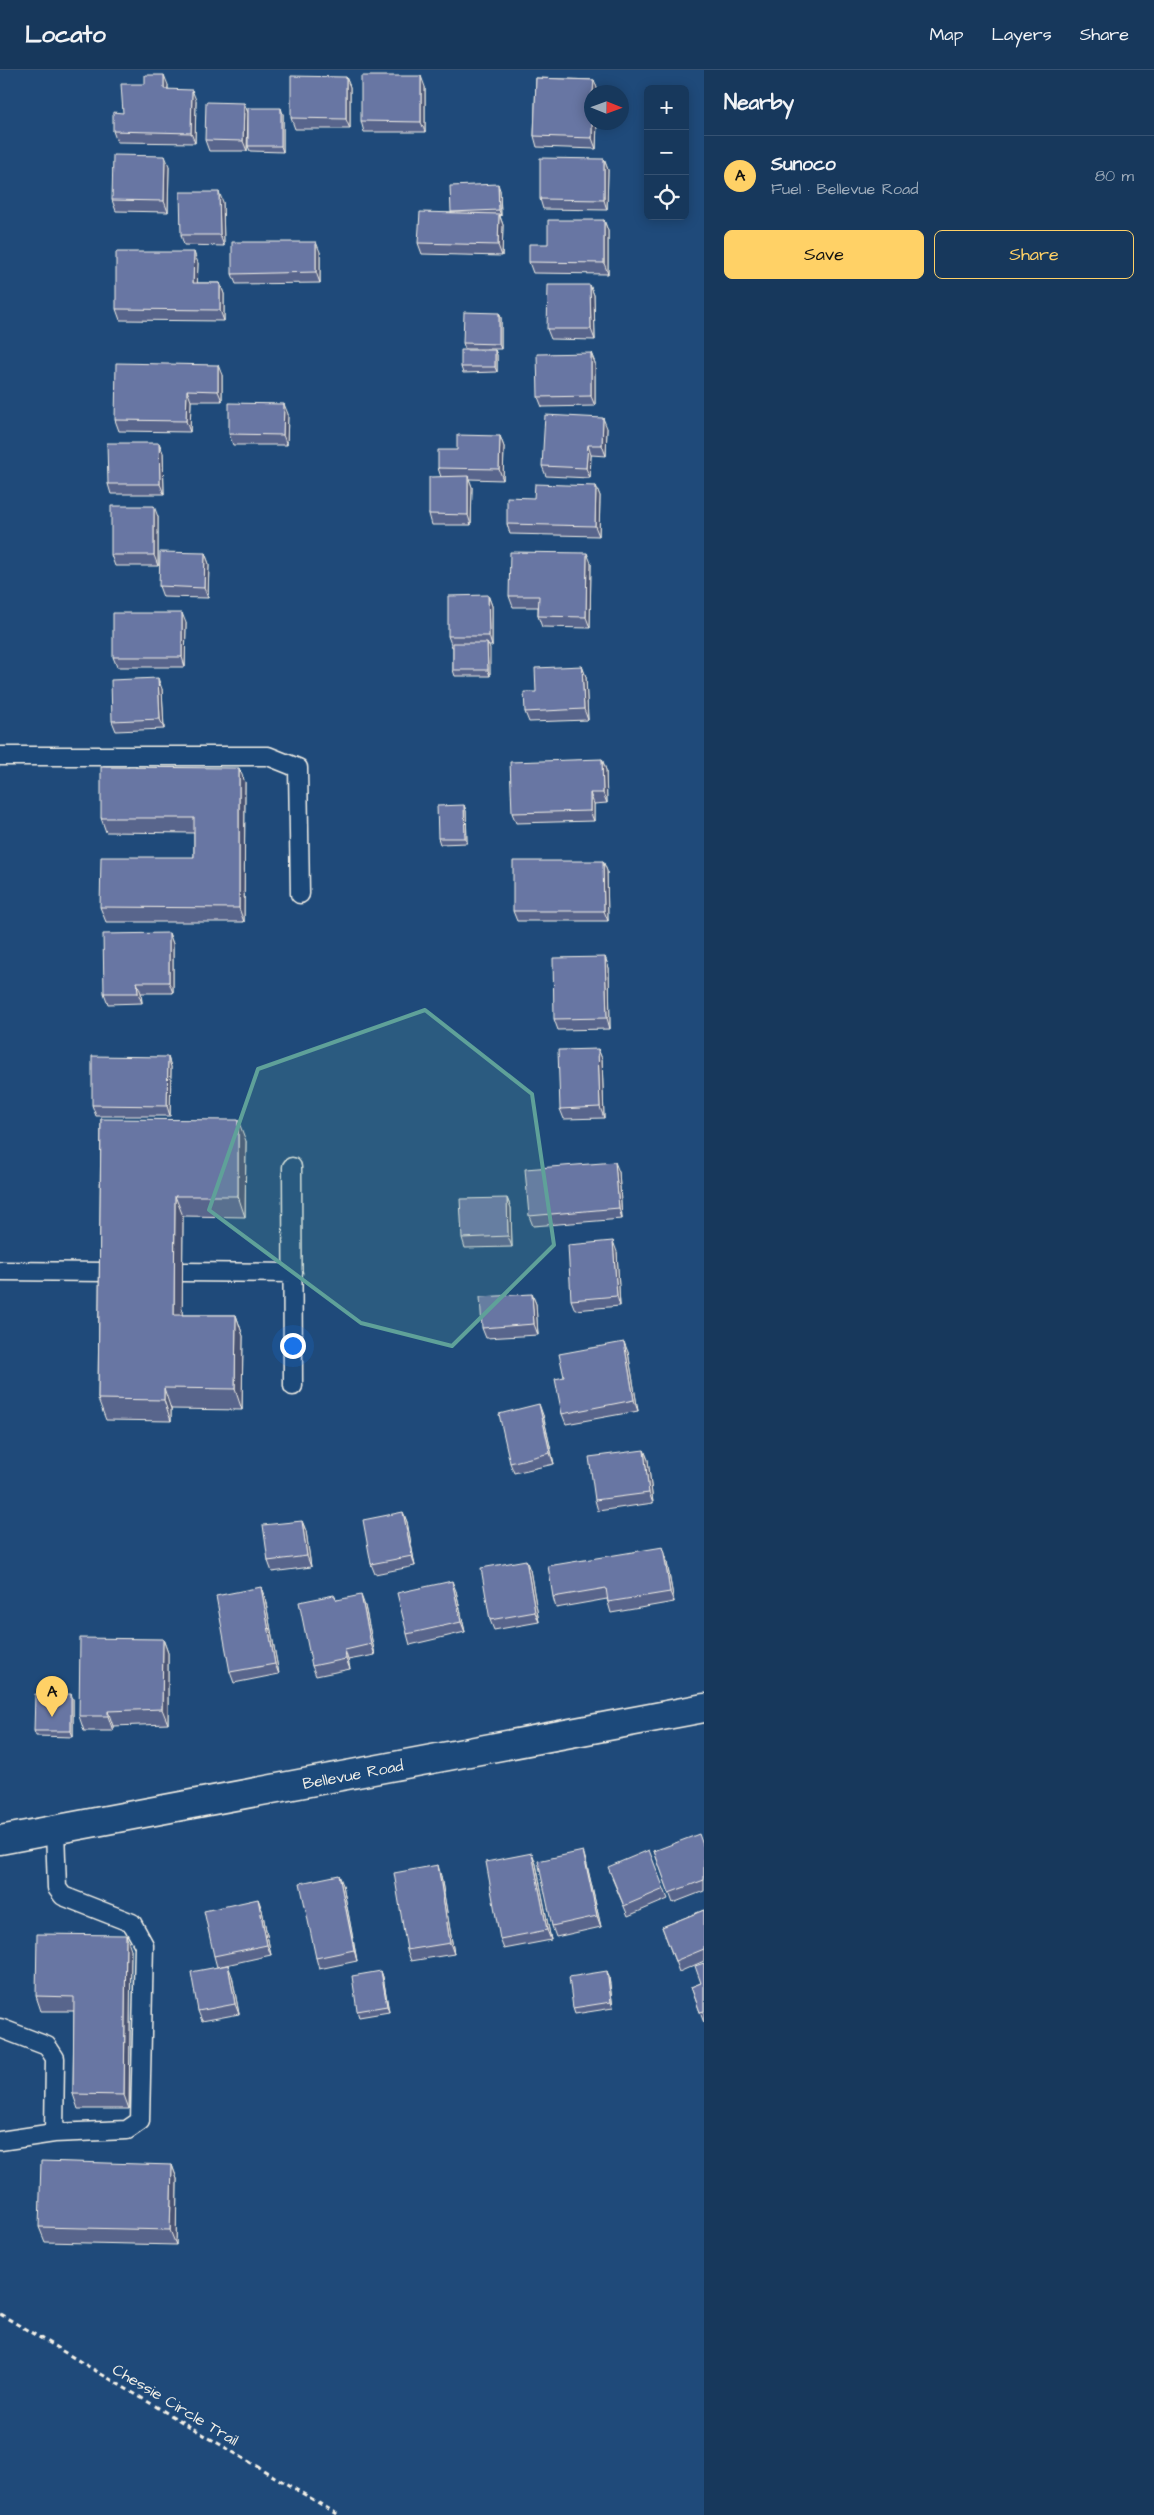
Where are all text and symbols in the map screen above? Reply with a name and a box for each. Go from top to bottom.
text: Locato [25,18,106,52]
text: Map [929,22,963,47]
text: Layers [991,22,1052,47]
text: Share [1080,22,1129,47]
north arrow [584,85,629,130]
map controls [644,85,689,220]
button: + [644,85,689,130]
text: Nearby [724,88,794,117]
button: − [644,130,689,175]
text: Sunoco [771,151,836,178]
text: A [735,165,745,187]
text: 80 m [1095,165,1134,187]
button: locate [644,175,689,220]
text: Fuel · Bellevue Road [771,178,918,200]
button: Save [724,230,924,279]
button: Share [934,230,1134,279]
your location [280,1333,306,1359]
pin: A [36,1676,68,1717]
street label: Bellevue Road [301,1755,405,1795]
street label: Chessie Circle Trail [108,2358,243,2451]

